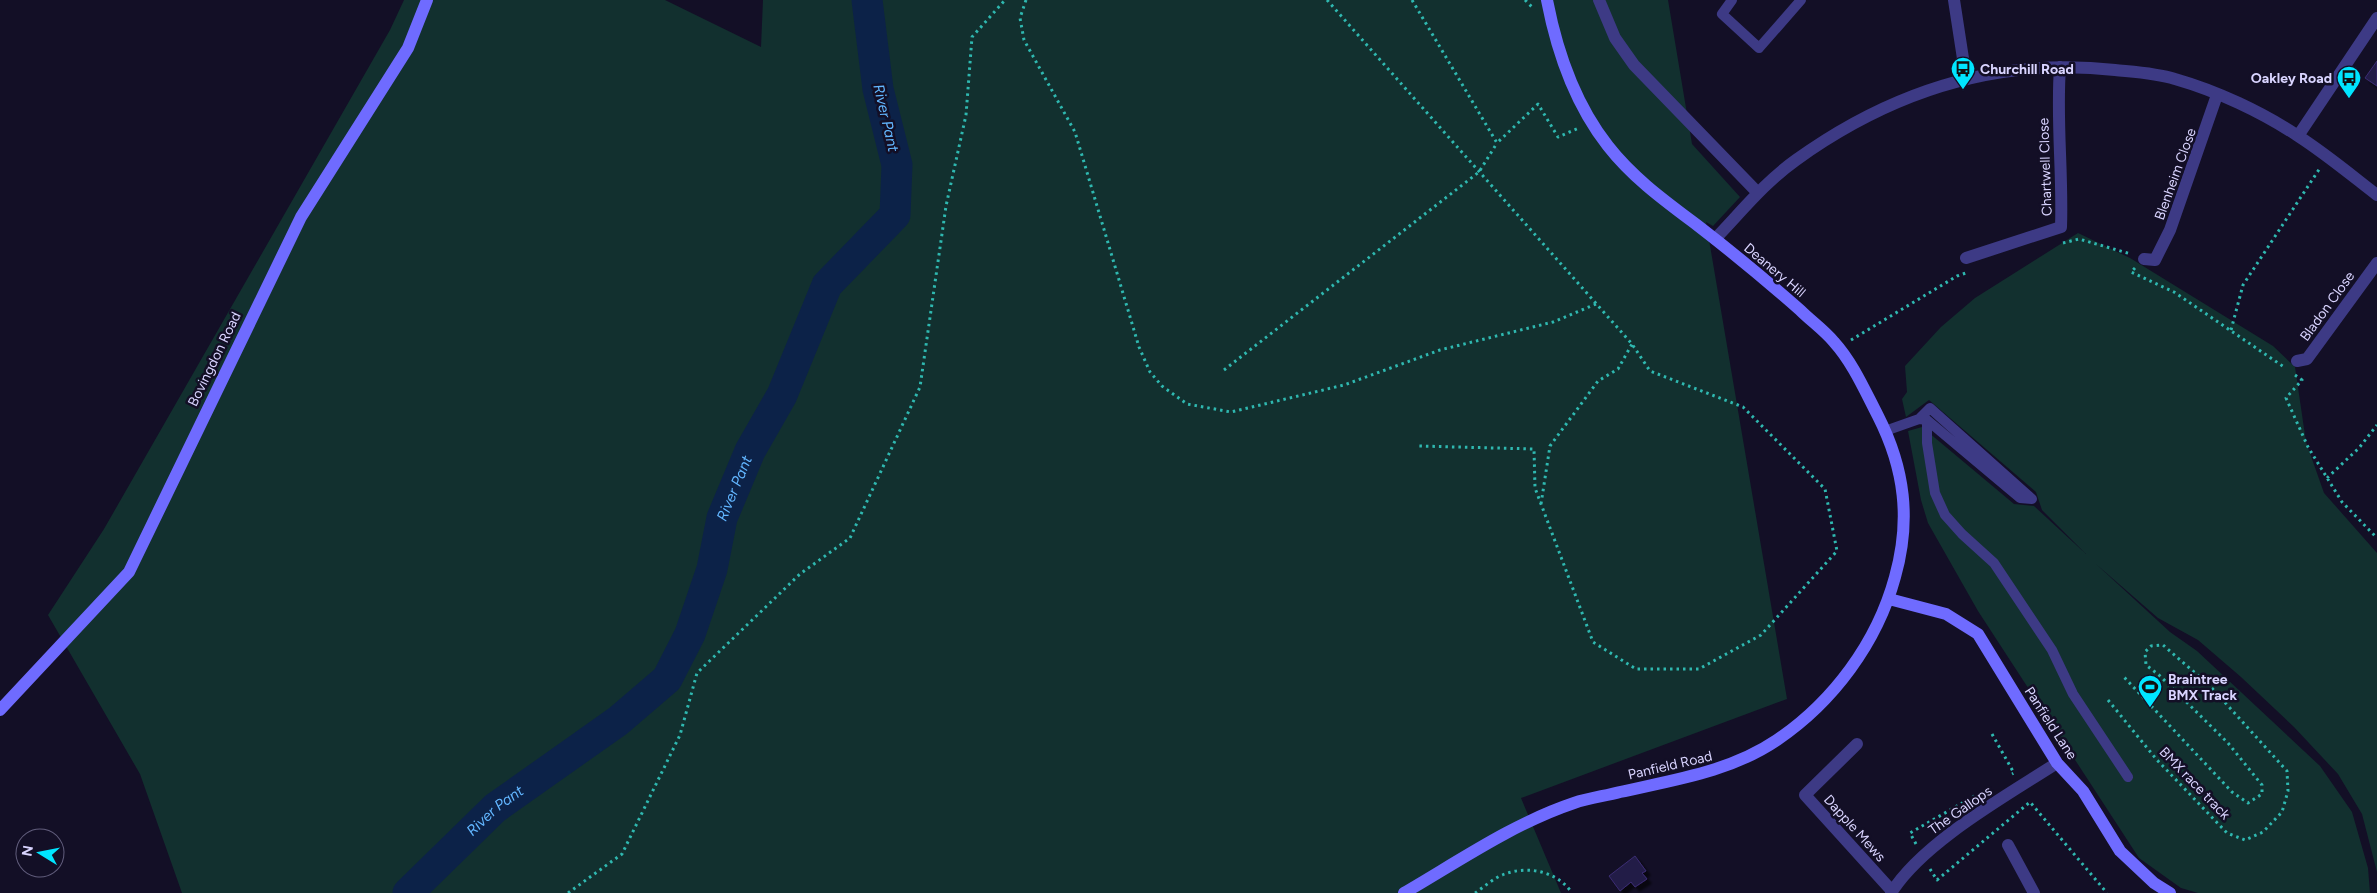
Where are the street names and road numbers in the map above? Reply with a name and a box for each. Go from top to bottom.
street label: Chartwell Close [2035,117,2056,217]
street label: Blenheim Close [2151,126,2200,222]
street label: Deanery Hill [1740,240,1809,301]
street label: Bladon Close [2296,268,2359,344]
street label: Bovingdon Road [184,309,245,409]
street label: Panfield Lane [2021,684,2081,763]
street label: BMX race track [2156,743,2234,823]
street label: Panfield Road [1626,748,1714,783]
street label: The Gallops [1925,782,1995,838]
street label: Dapple Mews [1820,791,1889,865]

